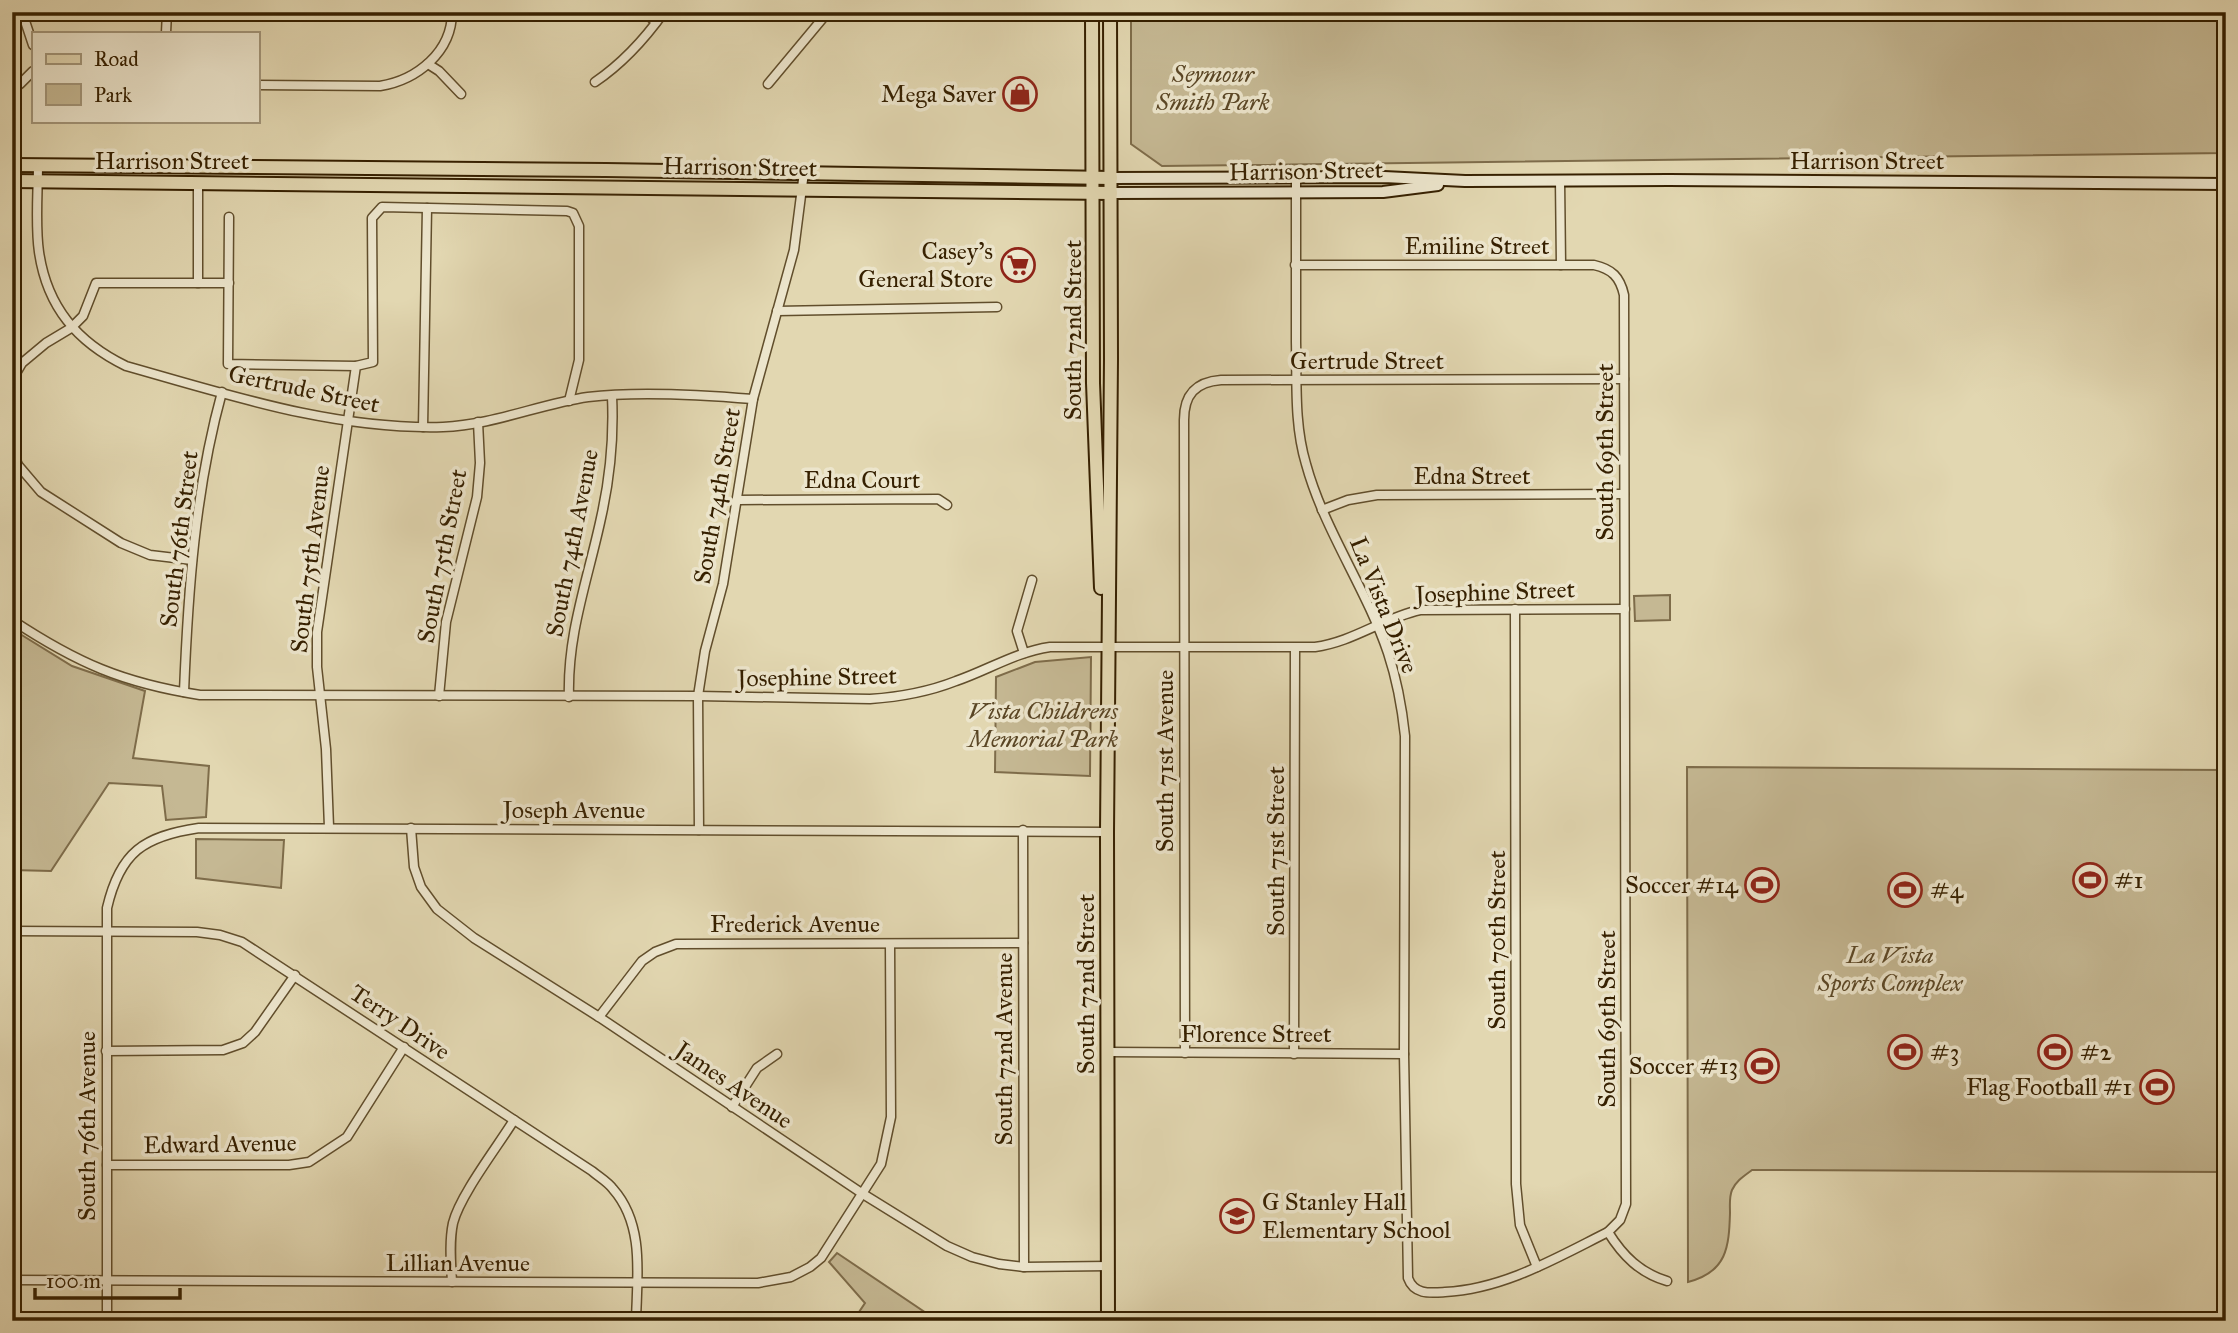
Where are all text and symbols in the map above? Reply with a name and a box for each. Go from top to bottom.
legend [32,32,259,122]
text: Road [94,46,139,72]
park label: Seymour Smith Park [1155,59,1270,117]
shop icon: Mega Saver [1001,75,1039,113]
place label: Mega Saver [881,79,996,109]
text: Park [94,82,132,108]
street label: Harrison Street [95,146,250,176]
street label: Harrison Street [1790,146,1945,176]
street label: Harrison Street [663,151,818,183]
street label: Harrison Street [1229,155,1384,187]
street label: Emiline Street [1405,231,1550,261]
place label: Casey's General Store [858,236,993,294]
street label: South 72nd Street [1058,239,1088,420]
supermarket icon: Casey's General Store [999,246,1037,284]
street label: Gertrude Street [1290,346,1444,376]
street label: Gertrude Street [226,358,383,420]
street label: South 69th Street [1590,363,1620,541]
street label: South 74th Street [687,405,747,586]
street label: South 74th Avenue [539,447,605,639]
street label: South 76th Street [153,449,205,629]
street label: Edna Street [1413,461,1531,491]
street label: South 75th Avenue [284,463,336,655]
street label: Edna Court [804,465,921,495]
street label: South 75th Street [410,466,474,645]
street label: La Vista Drive [1343,532,1425,678]
street label: Josephine Street [1412,574,1576,610]
street label: Josephine Street [734,661,898,693]
street label: South 71st Avenue [1150,670,1180,852]
park label: Vista Childrens Memorial Park [966,696,1119,754]
street label: South 71st Street [1261,765,1291,936]
street label: Joseph Avenue [500,795,645,825]
street label: South 70th Street [1482,850,1512,1030]
sports icon: #1 [2071,861,2109,899]
place label: #1 [2114,865,2143,895]
sports icon: Soccer #14 [1743,866,1781,904]
place label: Soccer #14 [1625,870,1739,900]
sports icon: #4 [1886,871,1924,909]
place label: #4 [1930,875,1964,905]
street label: South 72nd Street [1071,893,1101,1074]
street label: Frederick Avenue [710,909,880,939]
street label: South 69th Street [1592,930,1622,1108]
park label: La Vista Sports Complex [1817,940,1964,998]
street label: South 72nd Avenue [989,953,1019,1145]
street label: Terry Drive [344,978,456,1066]
street label: Florence Street [1180,1019,1332,1049]
street label: South 76th Avenue [72,1031,102,1221]
street label: James Avenue [667,1033,798,1135]
sports icon: #3 [1886,1033,1924,1071]
sports icon: #2 [2036,1033,2074,1071]
place label: #3 [1930,1037,1959,1067]
place label: #2 [2080,1037,2112,1067]
sports icon: Soccer #13 [1743,1047,1781,1085]
place label: Soccer #13 [1629,1051,1738,1081]
sports icon: Flag Football #1 [2138,1068,2176,1106]
place label: Flag Football #1 [1966,1072,2132,1102]
street label: Edward Avenue [143,1128,297,1160]
place label: G Stanley Hall Elementary School [1262,1187,1451,1245]
school or university icon: G Stanley Hall Elementary School [1218,1197,1256,1235]
street label: Lillian Avenue [386,1248,530,1278]
scale bar [35,1256,180,1300]
text: 100 m [46,1268,101,1294]

